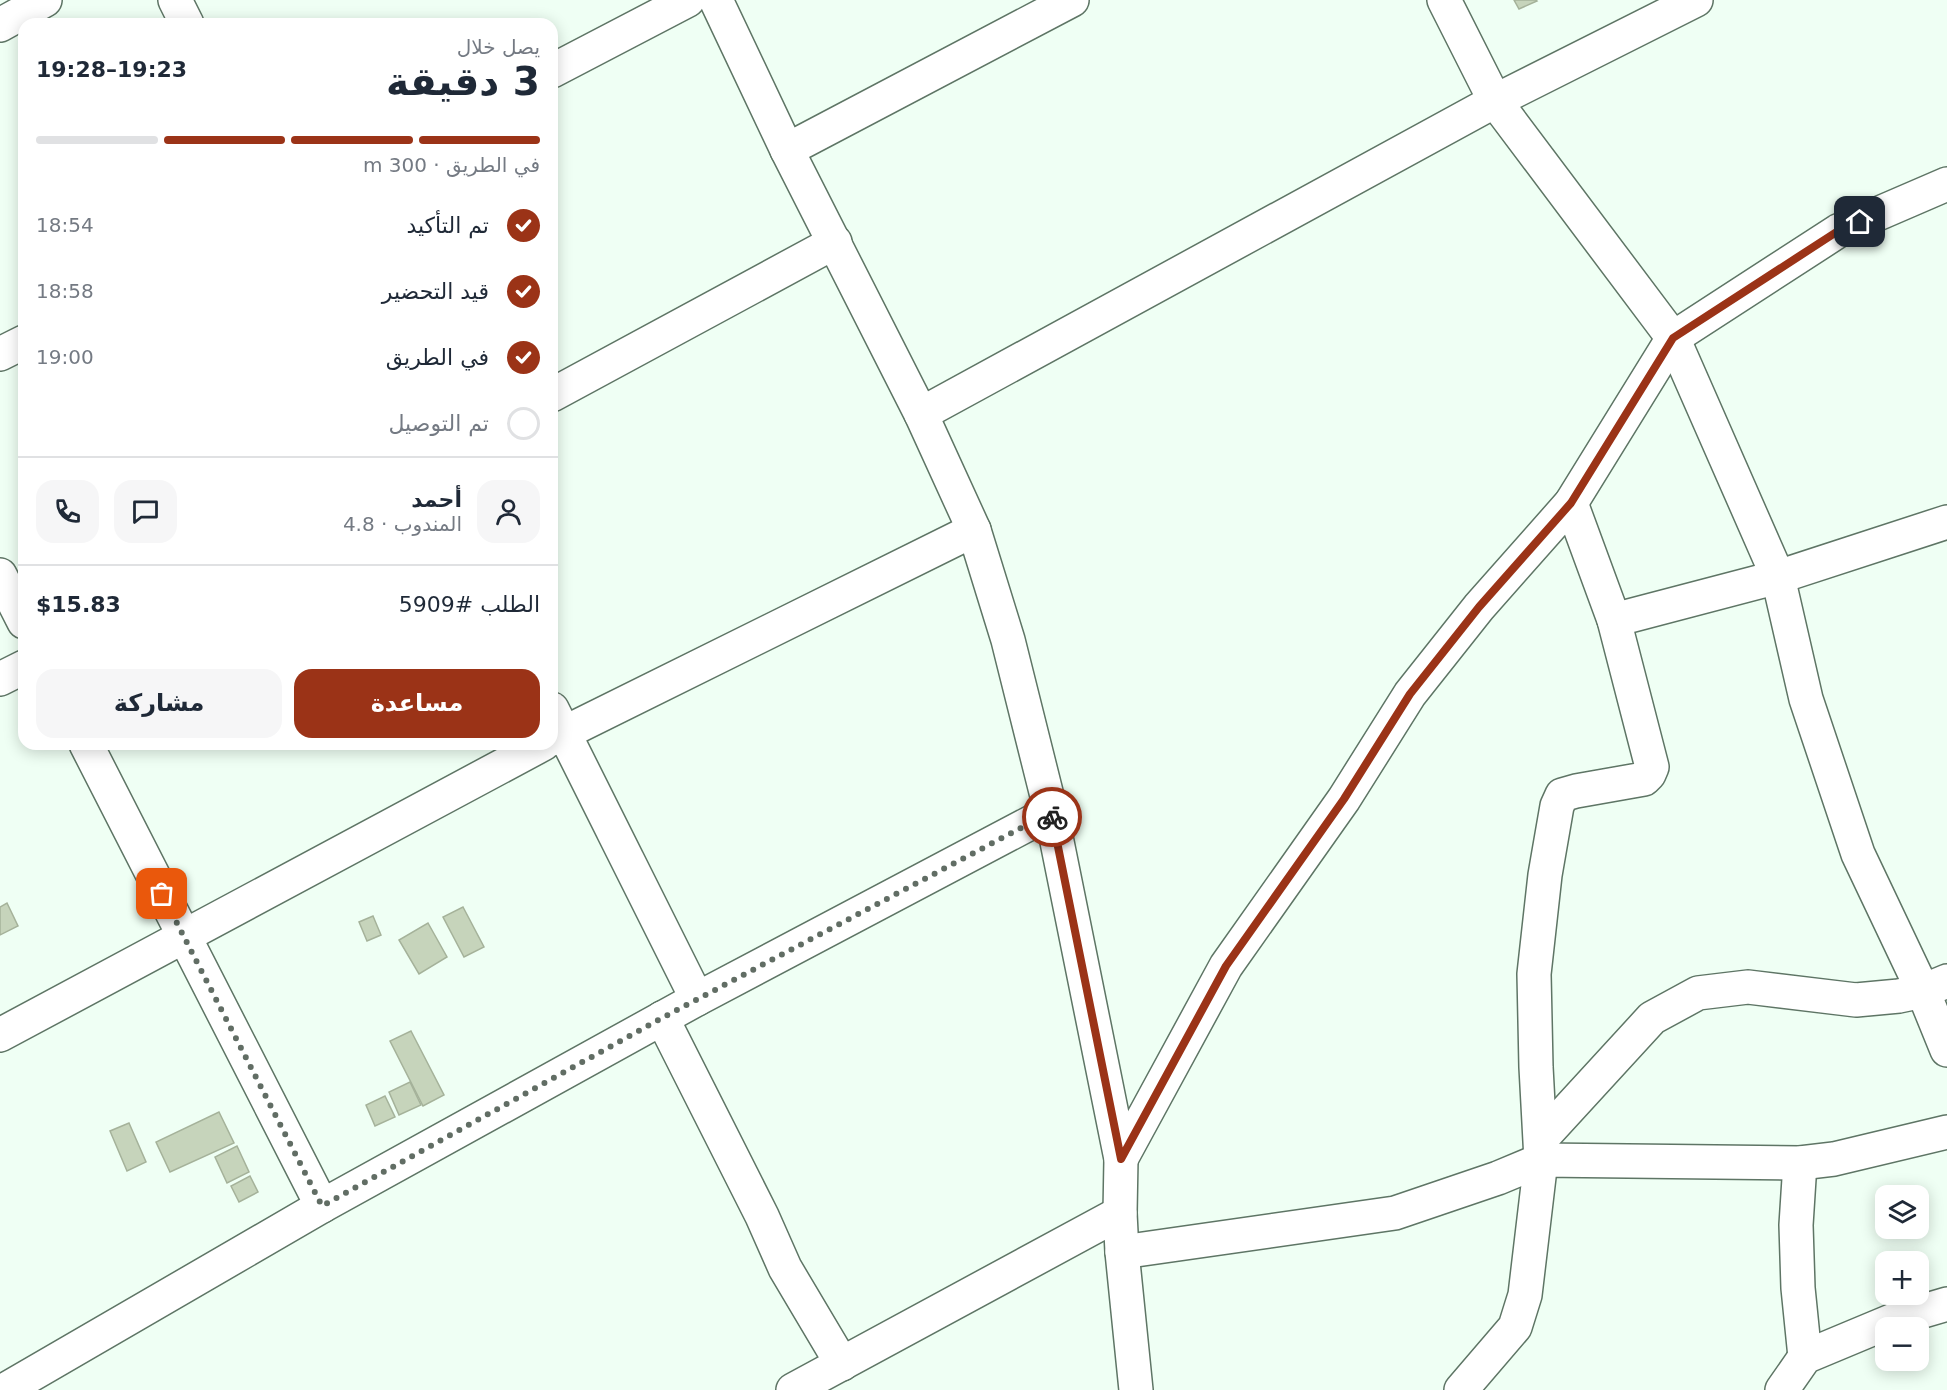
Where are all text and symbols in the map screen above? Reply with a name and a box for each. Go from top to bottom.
text: يصل خلال [457,35,540,59]
text: 19:23–19:28 [36,57,187,82]
text: 3 دقيقة [386,59,540,104]
text: في الطريق · 300 m [363,153,540,177]
pin [1834,196,1885,247]
icon: home [1843,205,1876,238]
icon: check [507,209,540,242]
text: 18:54 [36,213,94,237]
text: تم التأكيد [406,213,489,238]
icon: check [507,275,540,308]
text: 18:58 [36,279,94,303]
text: قيد التحضير [382,279,489,304]
icon: check [507,341,540,374]
text: 19:00 [36,345,94,369]
text: في الطريق [386,345,489,370]
text: تم التوصيل [388,411,489,436]
button: phone [36,480,99,543]
button: chat [114,480,177,543]
button: person [477,480,540,543]
text: أحمد [411,487,462,512]
text: المندوب · 4.8 [343,512,462,536]
text: $15.83 [36,592,121,617]
text: الطلب #5909 [399,592,540,617]
button: مشاركة [36,669,282,738]
button: مساعدة [294,669,540,738]
courier [1022,787,1082,847]
icon: bike [1036,801,1069,834]
pin [136,868,187,919]
icon: bag [145,877,178,910]
map controls [1875,1185,1929,1371]
button: layers [1875,1185,1929,1239]
button: + [1875,1251,1929,1305]
button: − [1875,1317,1929,1371]

